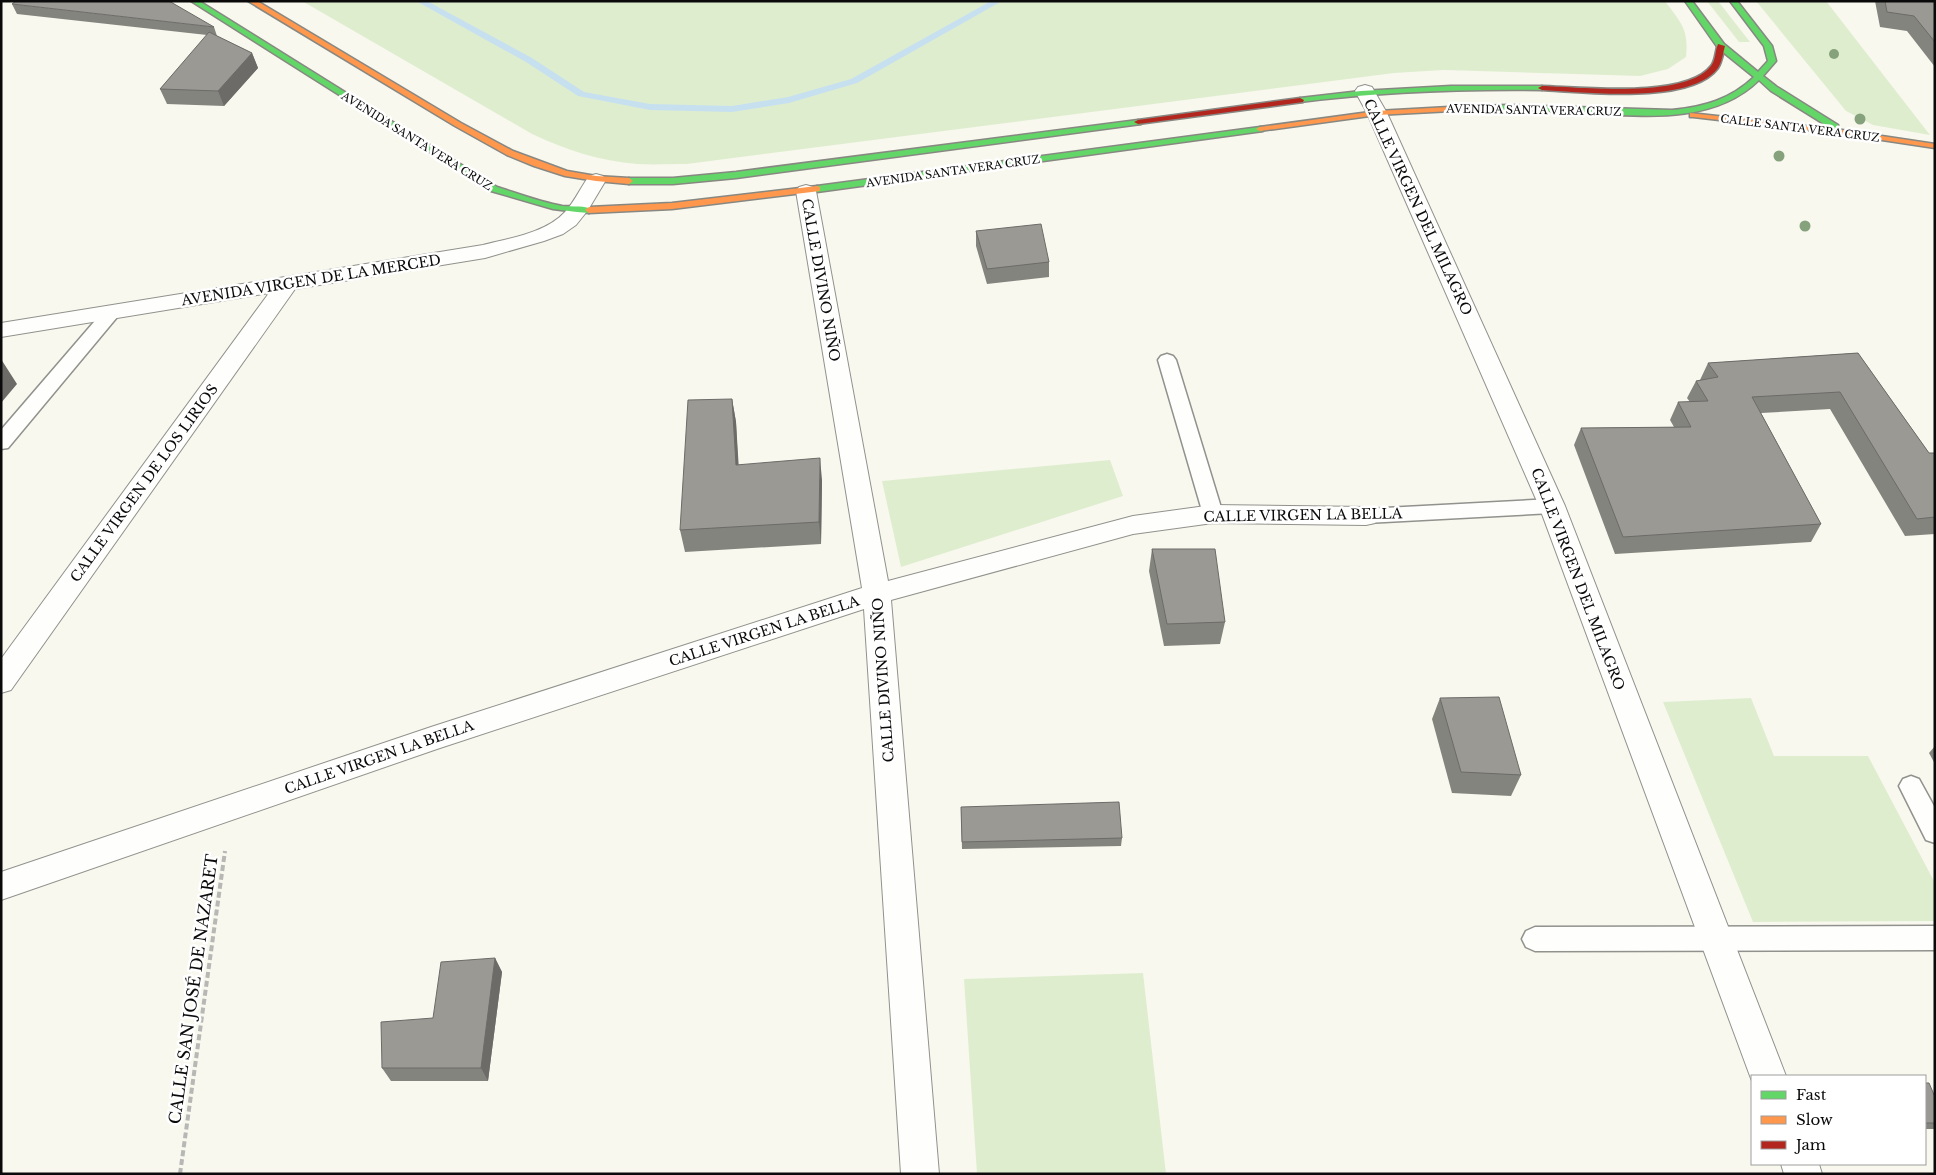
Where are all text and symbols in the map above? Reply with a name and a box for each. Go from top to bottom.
street label: AVENIDA SANTA VERA CRUZ [338,88,495,193]
street label: CALLE VIRGEN DEL MILAGRO [1360,96,1476,318]
street label: AVENIDA SANTA VERA CRUZ [1445,101,1622,119]
street label: CALLE SANTA VERA CRUZ [1720,111,1880,145]
street label: AVENIDA SANTA VERA CRUZ [864,152,1041,190]
street label: CALLE DIVINO NIÑO [798,197,844,363]
street label: AVENIDA VIRGEN DE LA MERCED [179,251,442,310]
street label: CALLE VIRGEN DE LOS LIRIOS [66,381,222,585]
street label: CALLE VIRGEN DEL MILAGRO [1527,465,1629,693]
street label: CALLE VIRGEN LA BELLA [1203,504,1403,526]
street label: CALLE VIRGEN LA BELLA [667,592,862,670]
street label: CALLE DIVINO NIÑO [868,597,898,763]
street label: CALLE VIRGEN LA BELLA [282,716,476,798]
street label: CALLE SAN JOSÉ DE NAZARET [164,853,222,1125]
legend [1751,1075,1926,1165]
text: Fast [1796,1085,1827,1104]
text: Slow [1796,1110,1833,1129]
text: Jam [1794,1135,1826,1154]

